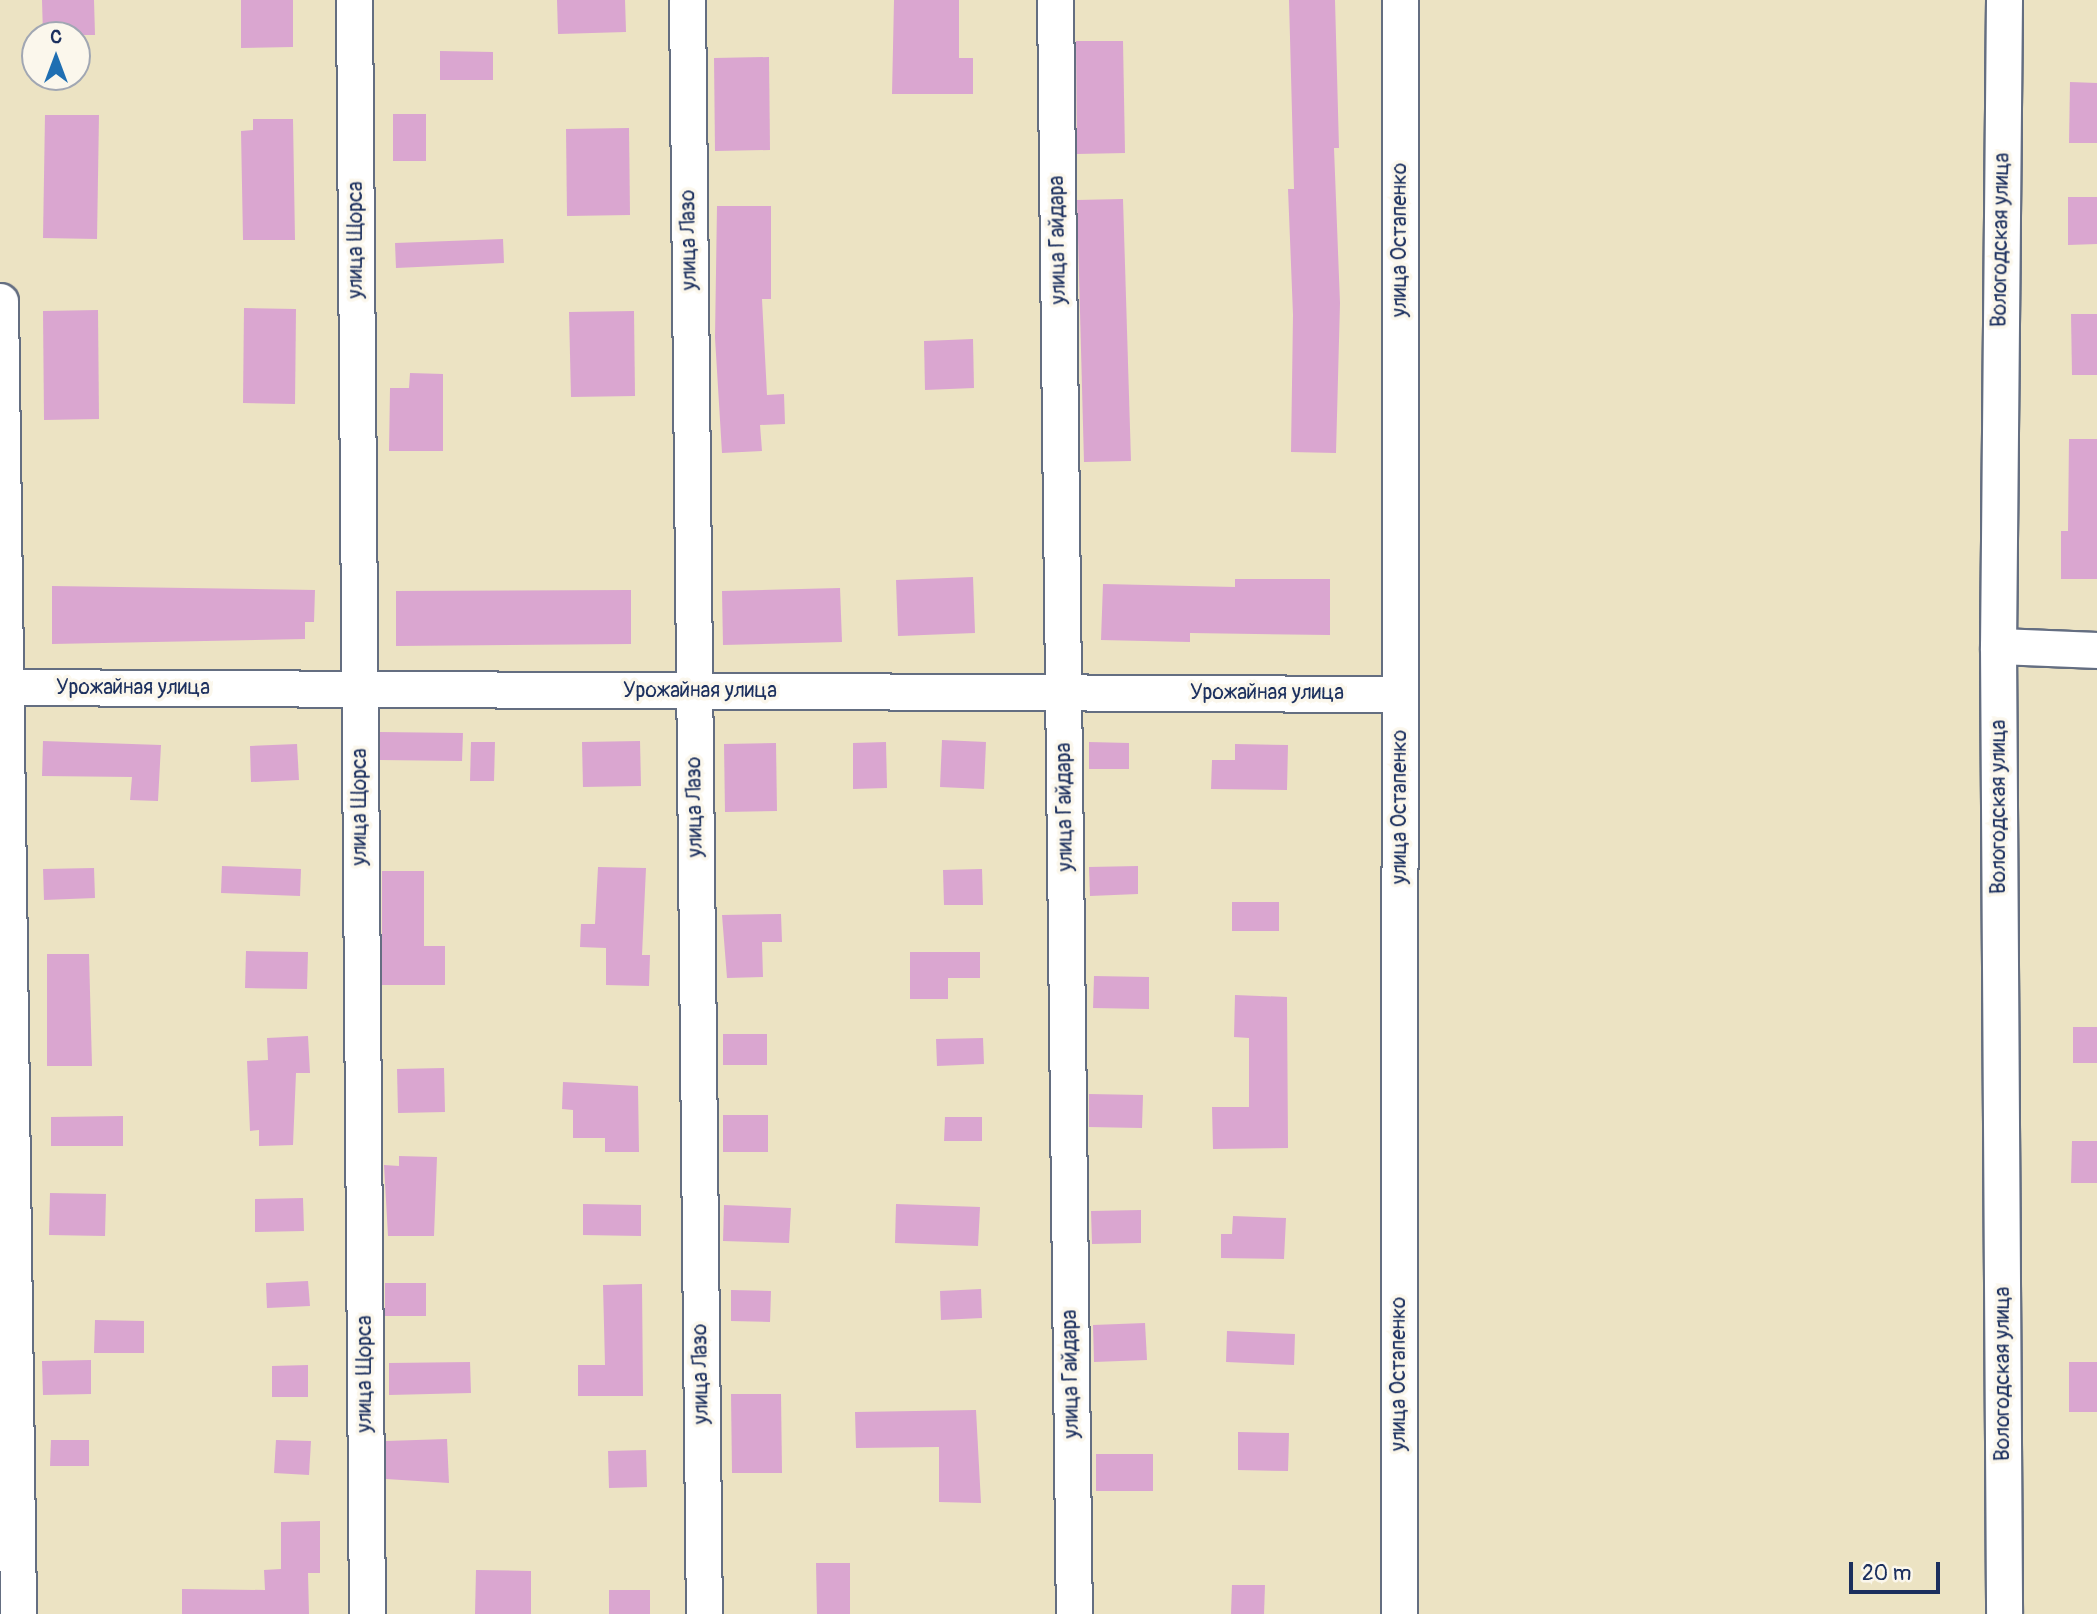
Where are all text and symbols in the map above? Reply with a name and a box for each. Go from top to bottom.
north arrow [21,21,91,91]
text: С [50,25,62,49]
street label: Вологодская улица [1987,153,2015,327]
street label: улица Остапенко [1387,163,1413,317]
street label: улица Гайдара [1044,175,1072,305]
street label: улица Щорса [343,181,369,299]
street label: улица Лазо [676,189,702,291]
street label: Урожайная улица [56,675,210,701]
street label: Урожайная улица [623,678,777,704]
street label: Урожайная улица [1190,680,1344,706]
street label: Вологодская улица [1986,720,2012,894]
street label: улица Остапенко [1387,730,1413,884]
street label: улица Гайдара [1051,742,1079,872]
street label: улица Щорса [347,748,373,866]
street label: улица Лазо [682,756,708,858]
street label: Вологодская улица [1990,1287,2016,1461]
street label: улица Остапенко [1386,1297,1412,1451]
street label: улица Гайдара [1057,1309,1085,1439]
street label: улица Щорса [352,1315,378,1433]
street label: улица Лазо [688,1323,714,1425]
scale bar [1852,1548,1943,1592]
text: 20 m [1862,1560,1911,1587]

